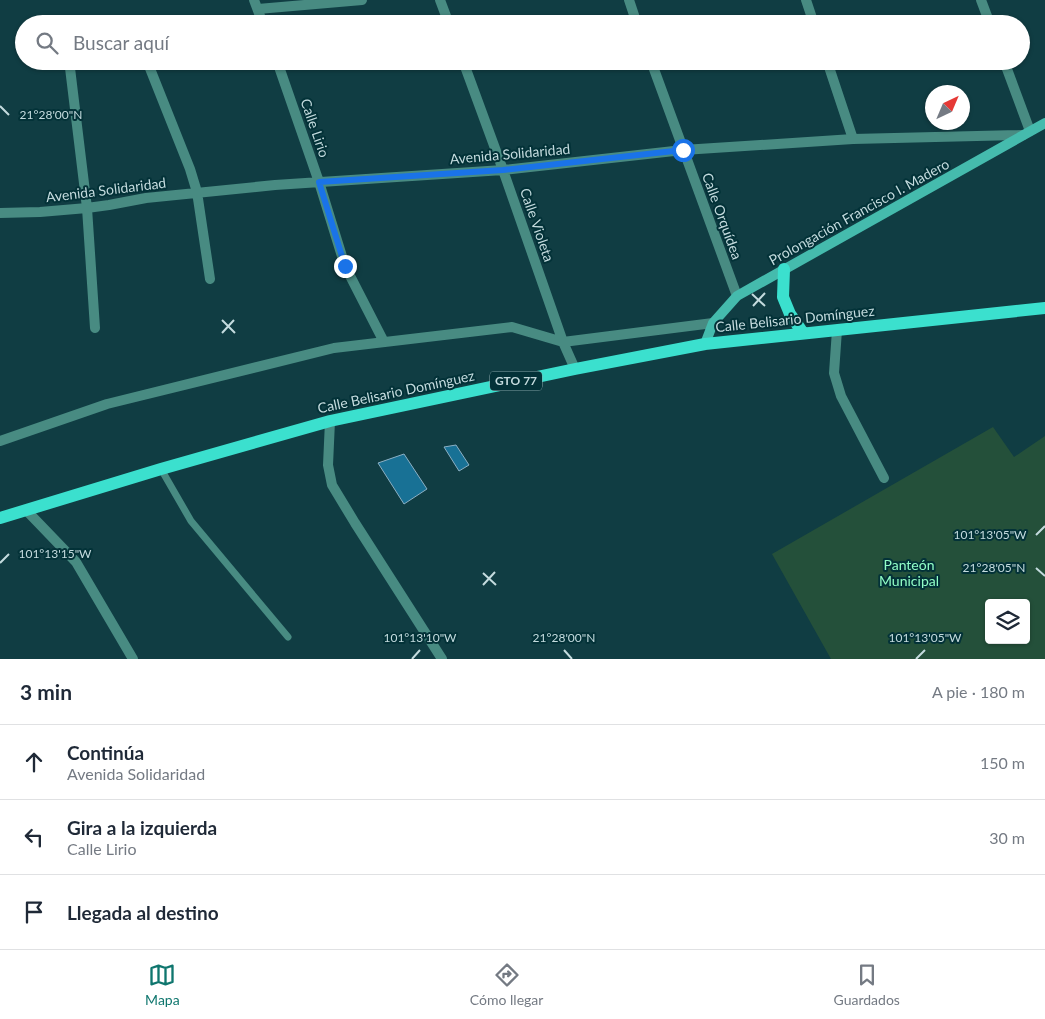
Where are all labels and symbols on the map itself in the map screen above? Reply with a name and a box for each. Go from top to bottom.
north arrow [925,85,970,130]
street label: Calle Lirio [298,96,333,159]
text: 21°28'00"N [20,107,82,122]
route start [672,139,695,162]
street label: Avenida Solidaridad [449,140,571,167]
street label: Prolongación Francisco I. Madero [766,155,952,268]
street label: Calle Orquídea [699,170,746,262]
street label: Avenida Solidaridad [45,174,167,205]
street label: Calle Violeta [517,186,558,264]
route end [334,255,357,278]
street label: Calle Belisario Domínguez [715,302,875,335]
street label: Calle Belisario Domínguez [316,367,476,416]
road number: GTO 77 [490,372,542,391]
text: 101°13'05"W [953,527,1027,542]
text: 101°13'15"W [18,546,92,561]
park label: Panteón Municipal [879,556,939,589]
text: 21°28'05"N [963,560,1025,575]
text: 101°13'10"W [383,630,457,645]
text: 21°28'00"N [533,630,595,645]
text: 101°13'05"W [888,630,962,645]

